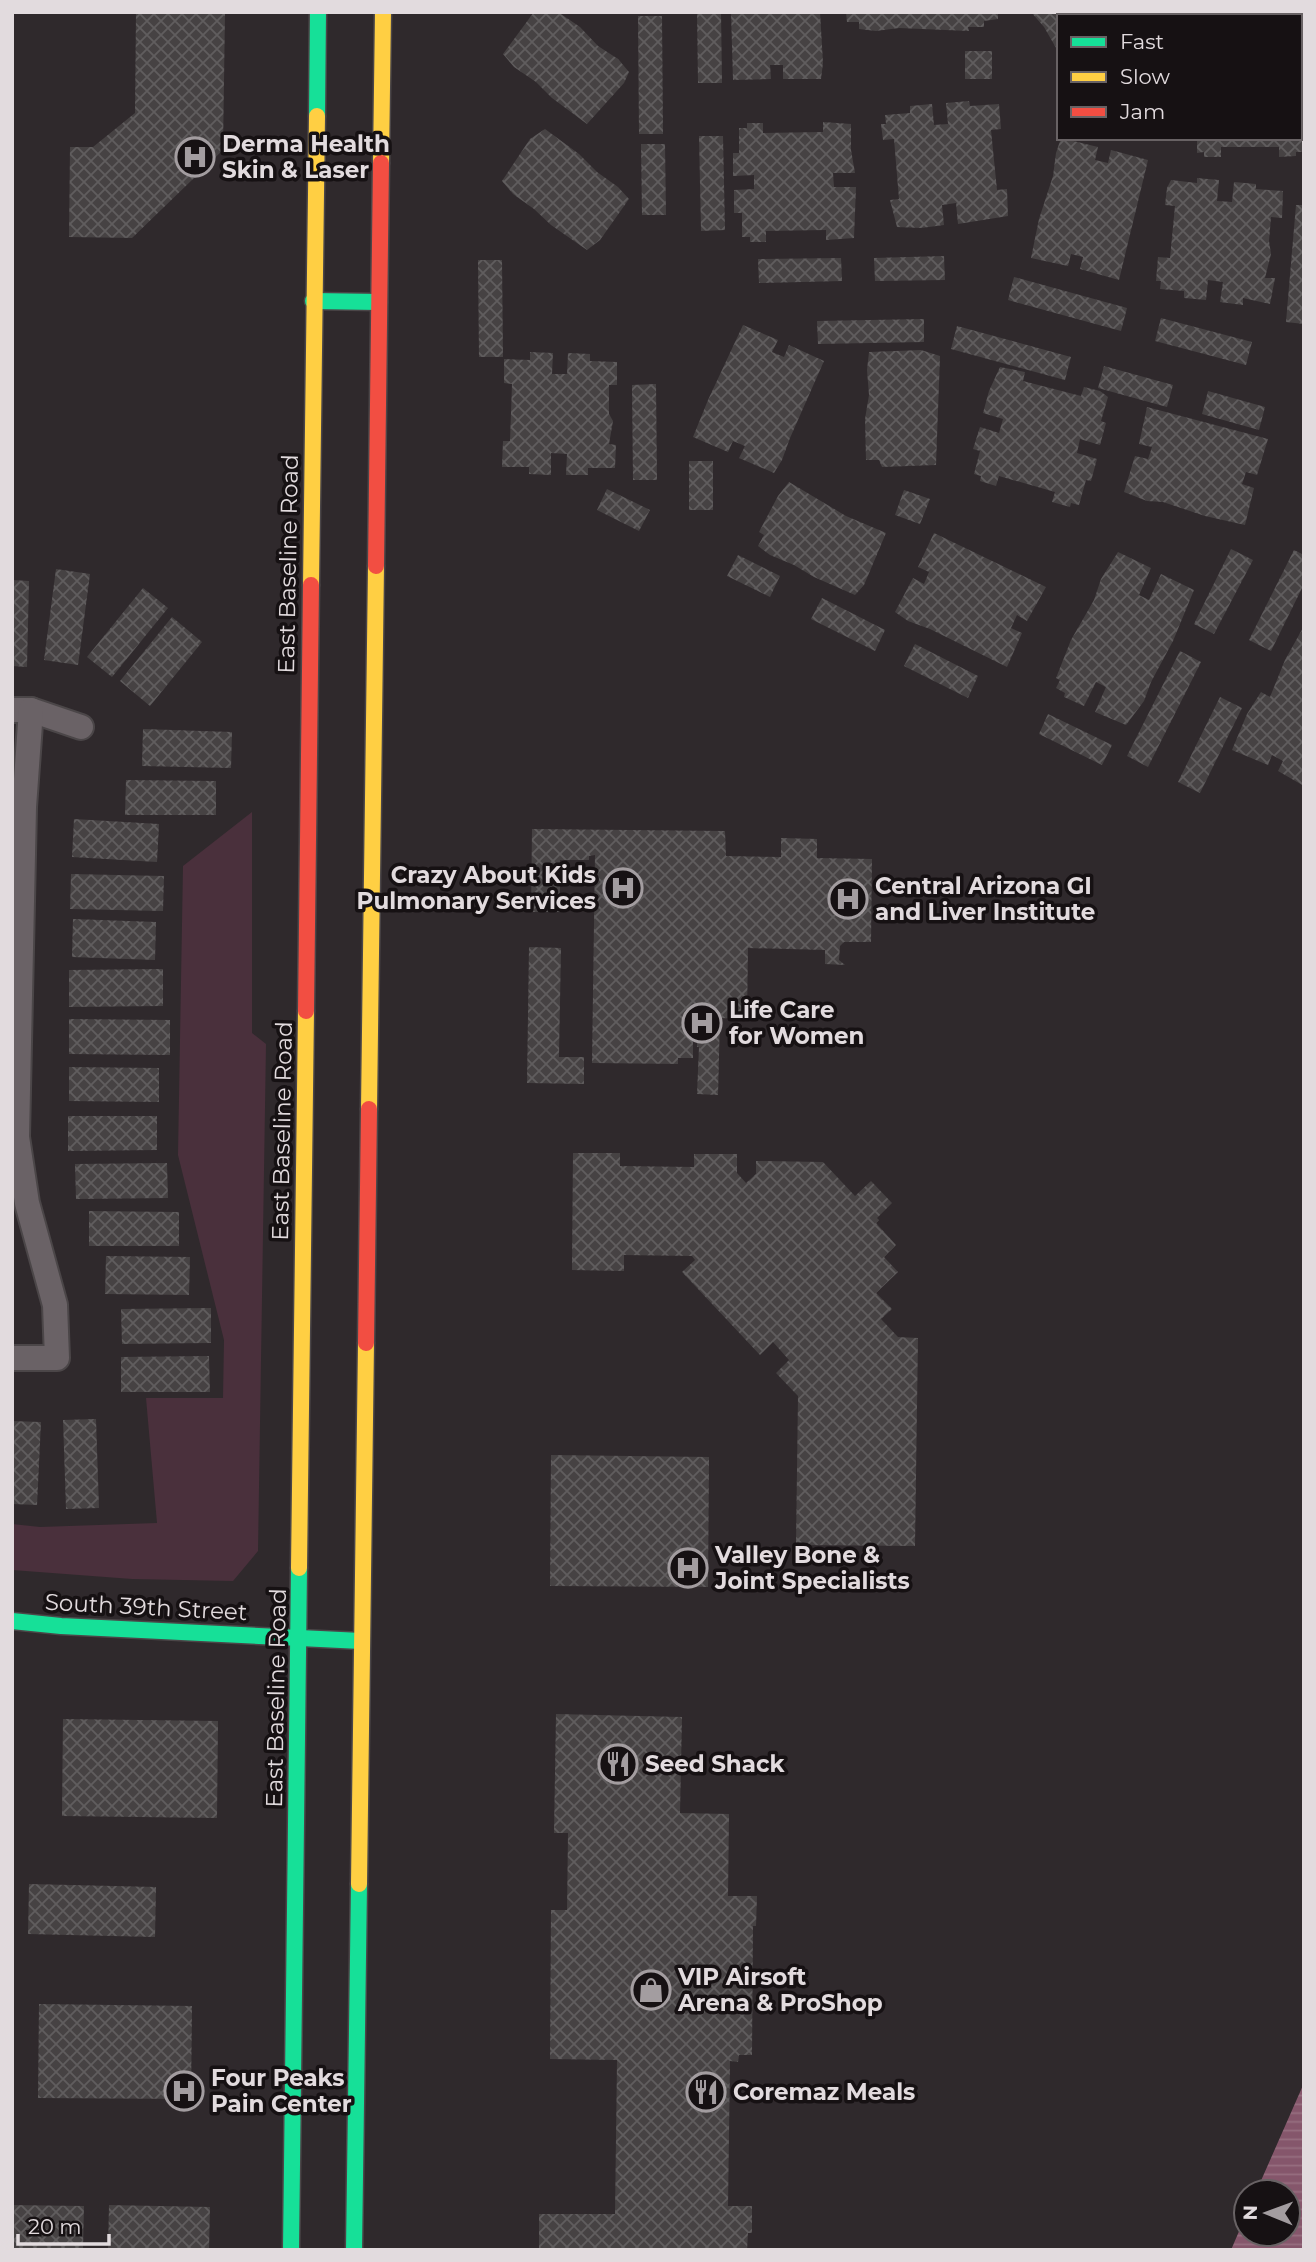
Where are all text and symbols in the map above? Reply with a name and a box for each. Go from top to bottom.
legend [1057,14,1302,140]
text: Fast [1120,29,1164,54]
text: Slow [1120,64,1170,89]
text: Jam [1119,99,1165,124]
place label: Derma Health Skin & Laser [222,130,390,184]
hospital icon: Derma Health Skin & Laser [174,136,216,178]
street label: East Baseline Road [272,454,304,674]
place label: Crazy About Kids Pulmonary Services [357,861,596,915]
hospital icon: Crazy About Kids Pulmonary Services [602,867,644,909]
place label: Central Arizona GI and Liver Institute [875,872,1095,926]
hospital icon: Central Arizona GI and Liver Institute [827,878,869,920]
place label: Life Care for Women [729,996,864,1050]
hospital icon: Life Care for Women [681,1002,723,1044]
street label: East Baseline Road [266,1021,298,1241]
place label: Valley Bone & Joint Specialists [714,1541,910,1595]
hospital icon: Valley Bone & Joint Specialists [667,1547,709,1589]
street label: South 39th Street [44,1588,248,1626]
street label: East Baseline Road [260,1588,292,1808]
restaurant icon: Seed Shack [597,1743,639,1785]
place label: Seed Shack [645,1750,785,1778]
place label: VIP Airsoft Arena & ProShop [677,1963,883,2017]
shop icon: VIP Airsoft Arena & ProShop [630,1969,672,2011]
place label: Four Peaks Pain Center [211,2064,352,2118]
hospital icon: Four Peaks Pain Center [163,2070,205,2112]
restaurant icon: Coremaz Meals [685,2071,727,2113]
place label: Coremaz Meals [733,2078,915,2106]
north arrow [1232,2178,1302,2248]
scale bar [18,2202,108,2246]
text: N [1239,2205,1262,2221]
text: 20 m [28,2214,82,2239]

